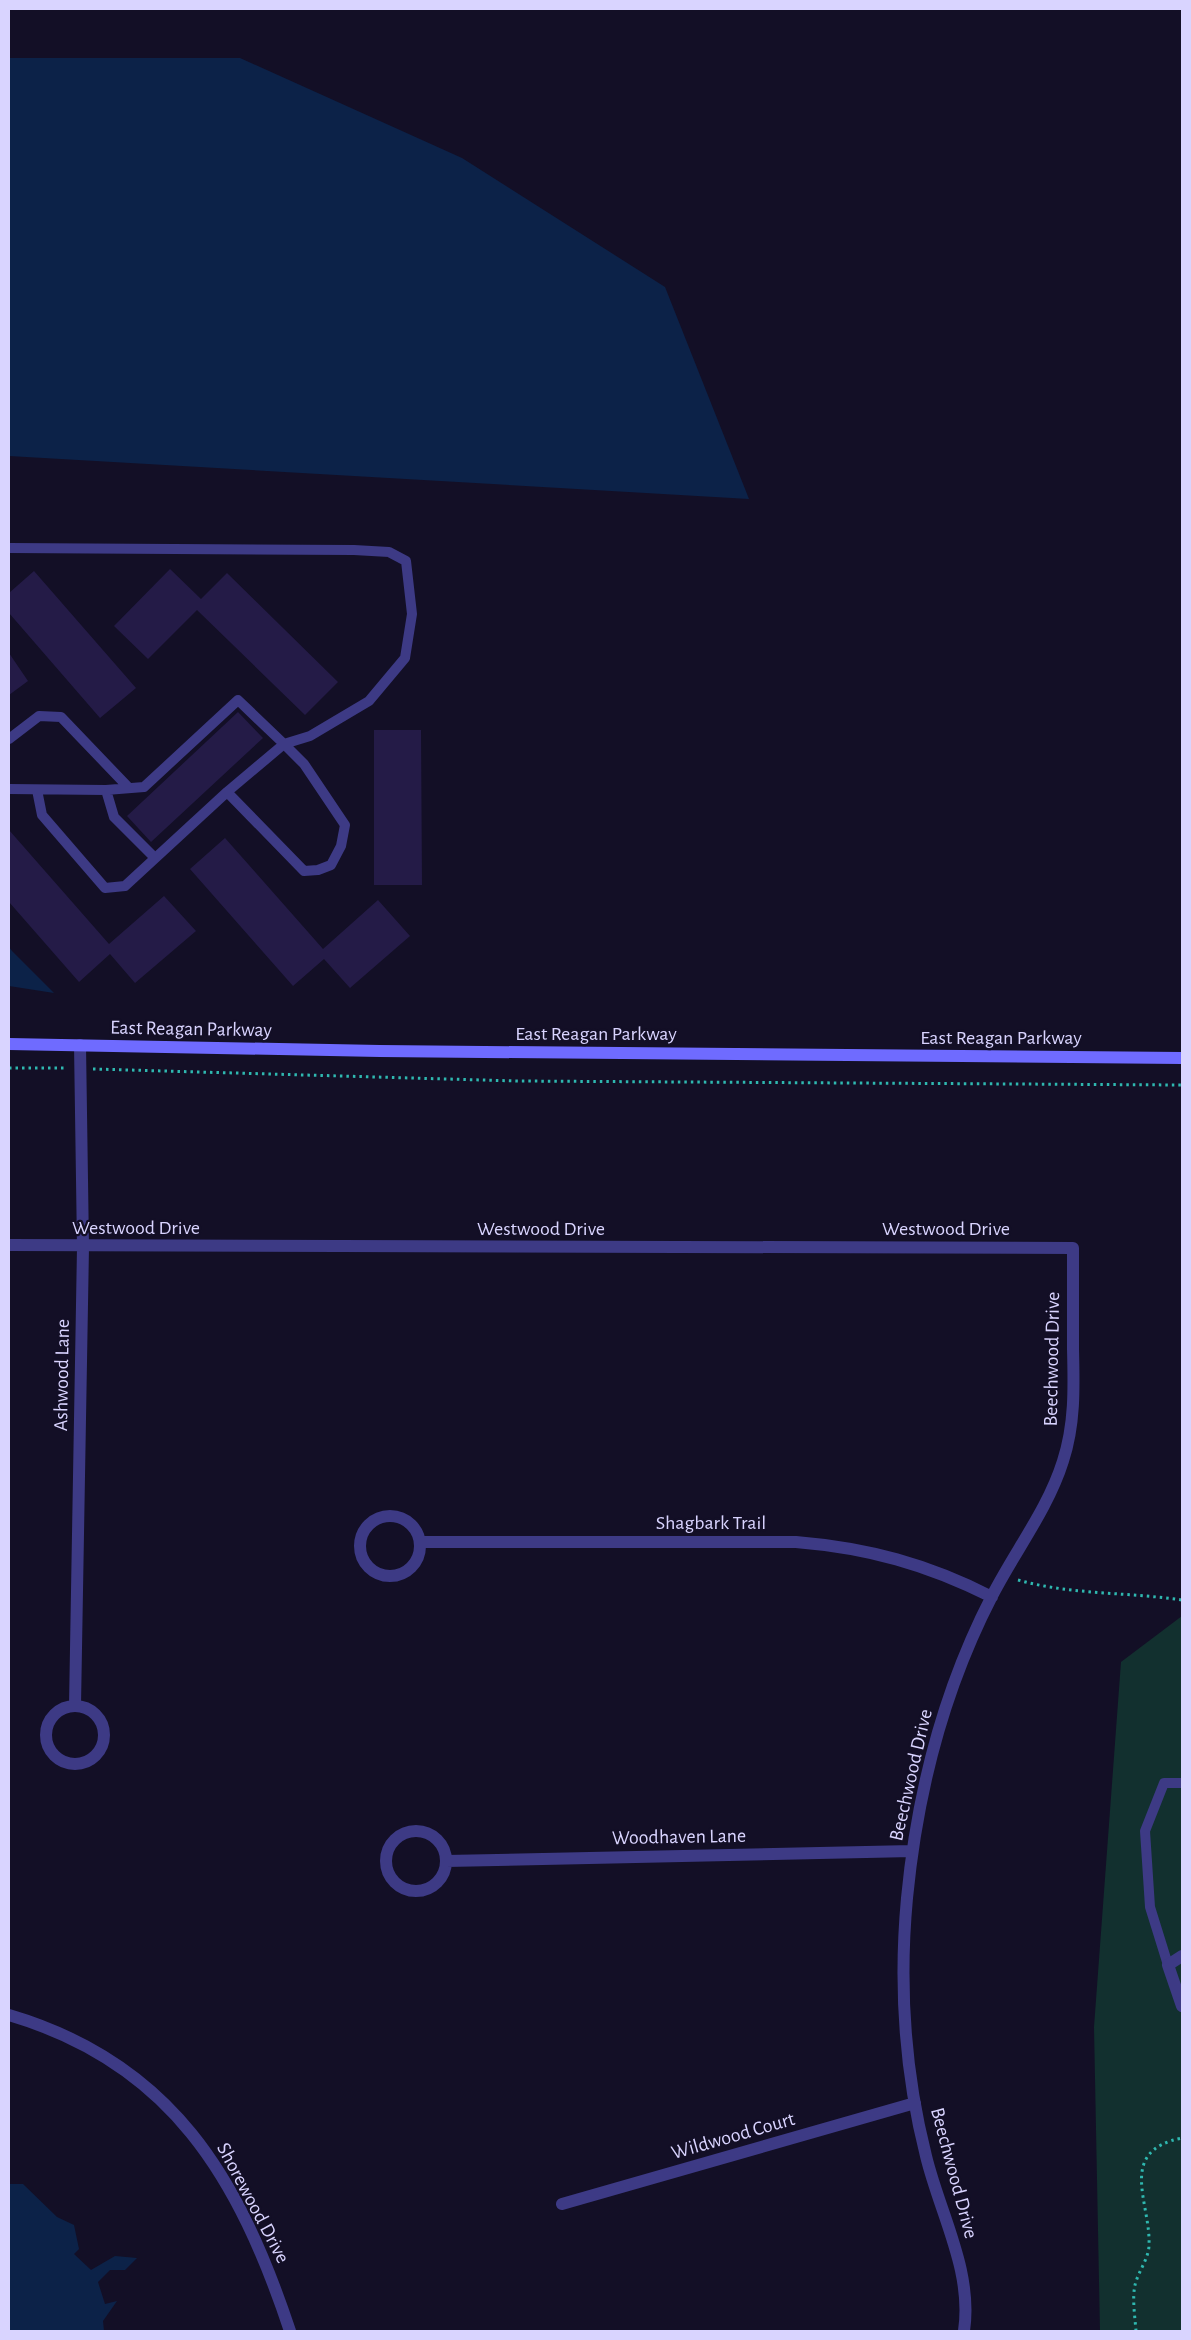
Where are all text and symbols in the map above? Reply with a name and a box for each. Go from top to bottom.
street label: East Reagan Parkway [110,1018,272,1040]
street label: East Reagan Parkway [515,1024,677,1044]
street label: East Reagan Parkway [920,1028,1082,1048]
street label: Westwood Drive [72,1218,200,1238]
street label: Westwood Drive [477,1219,605,1239]
street label: Westwood Drive [882,1219,1010,1239]
street label: Beechwood Drive [1041,1291,1063,1427]
street label: Ashwood Lane [51,1319,73,1431]
street label: Shagbark Trail [656,1513,766,1533]
street label: Beechwood Drive [886,1707,936,1843]
street label: Woodhaven Lane [612,1826,746,1848]
street label: Beechwood Drive [927,2105,981,2241]
street label: Wildwood Court [669,2109,797,2163]
street label: Shorewood Drive [213,2140,293,2266]

